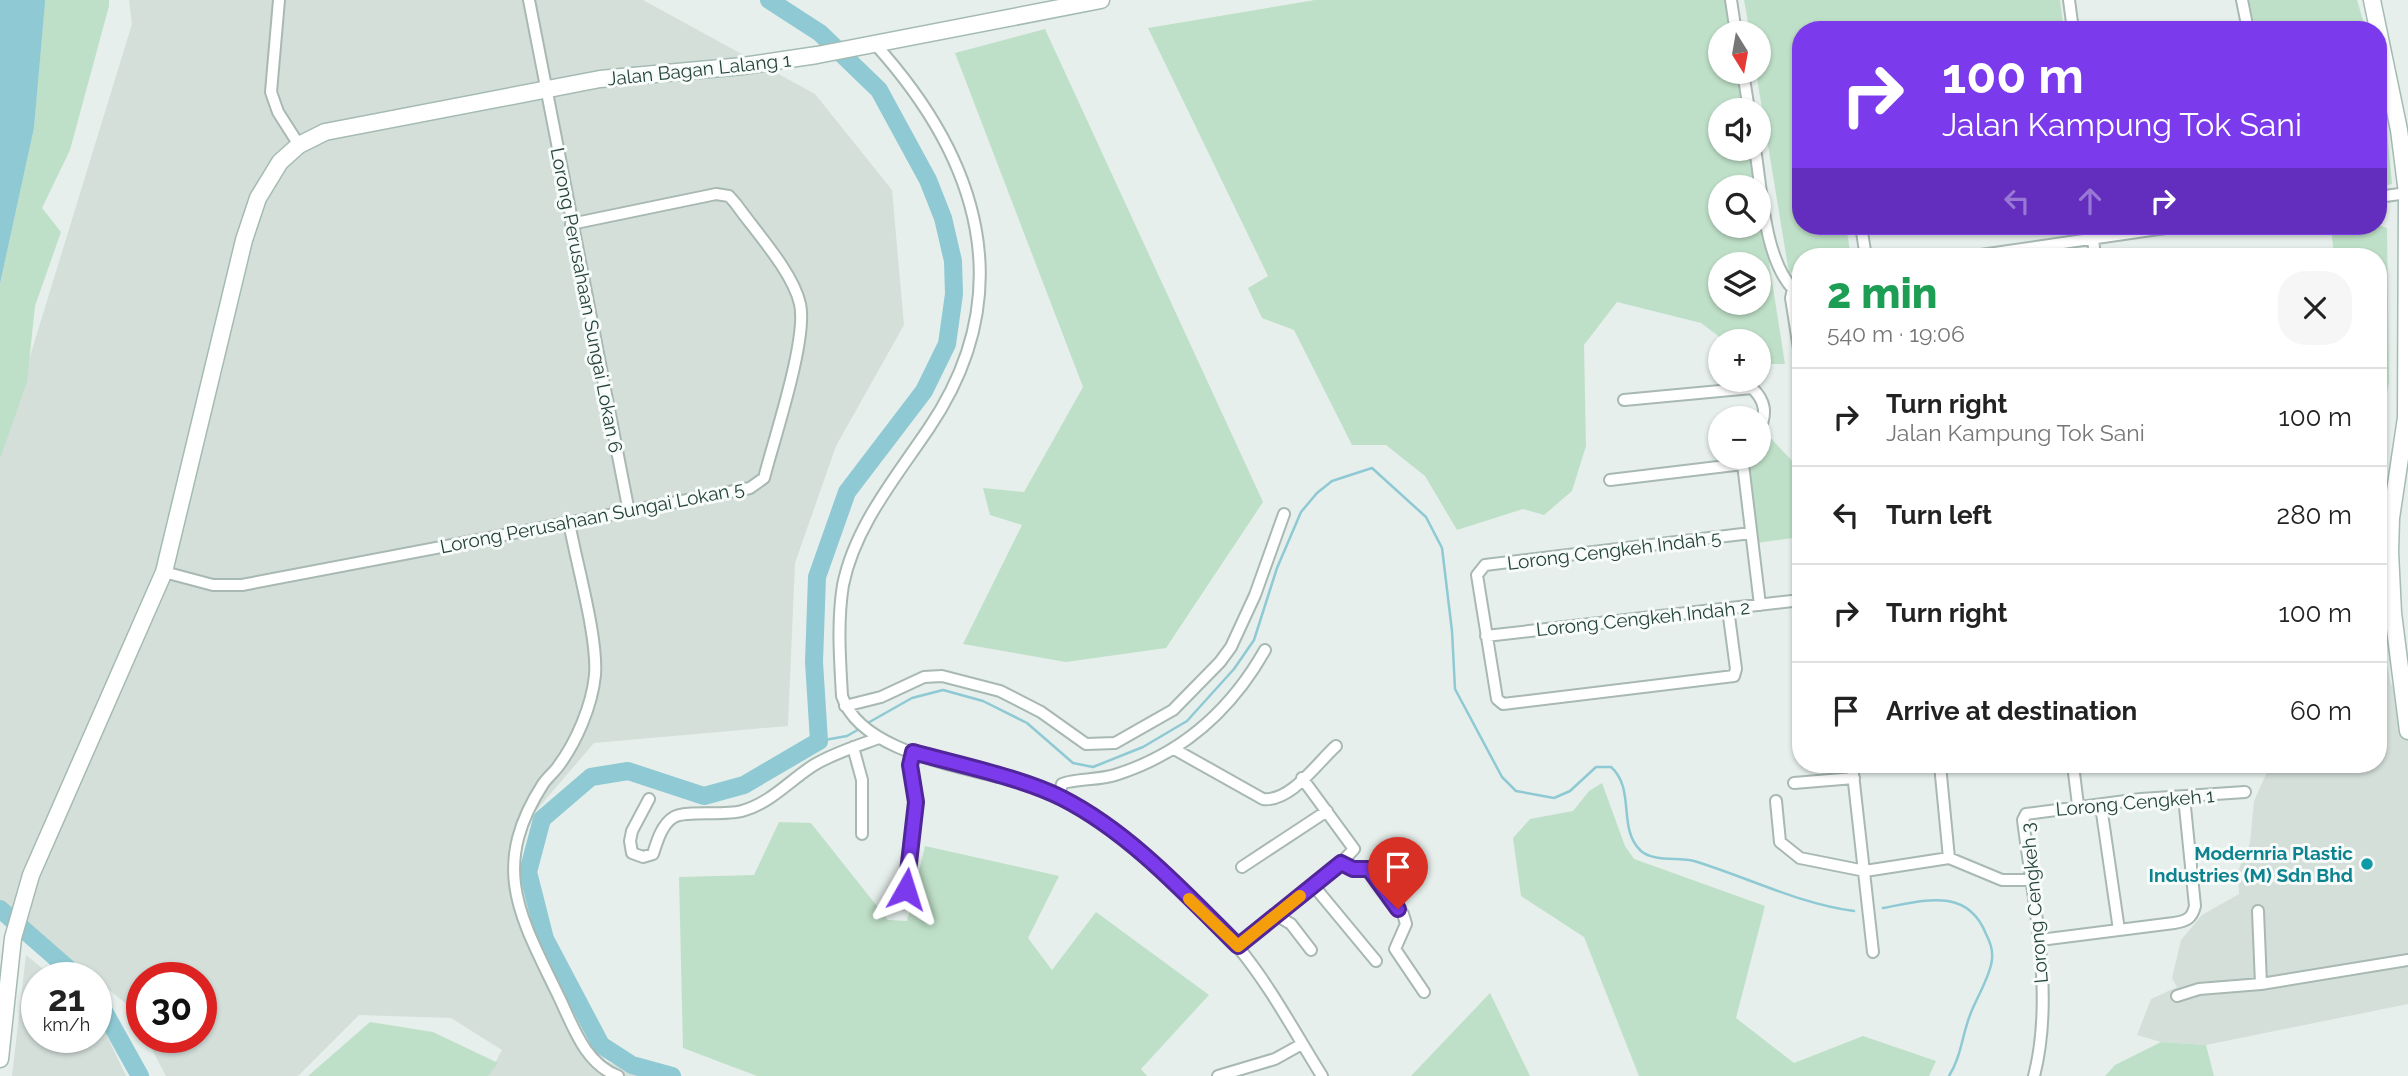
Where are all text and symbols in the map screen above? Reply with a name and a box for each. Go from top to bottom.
north arrow [1708,21,1771,84]
map controls [1708,21,1771,469]
text: 100 m [1942,47,2084,104]
street label: Jalan Bagan Lalang 1 [606,48,792,90]
icon: right [1827,49,1918,140]
button: sound [1708,98,1771,161]
text: Jalan Kampung Tok Sani [1942,106,2302,143]
street label: Lorong Perusahaan Sungai Lokan 6 [547,146,627,454]
button: search [1708,175,1771,238]
icon: left [1998,182,2036,220]
icon: ahead [2071,182,2109,220]
icon: right [2144,182,2182,220]
button: layers [1708,252,1771,315]
text: 2 min [1827,269,1937,318]
button: close [2278,271,2352,345]
text: 540 m · 19:06 [1827,320,1965,347]
button: + [1708,329,1771,392]
text: Turn right [1886,389,2007,419]
icon: right [1827,398,1865,436]
text: 100 m [2279,402,2352,432]
button: − [1708,406,1771,469]
text: Jalan Kampung Tok Sani [1886,419,2145,446]
street label: Lorong Perusahaan Sungai Lokan 5 [438,477,746,557]
icon: left [1827,496,1865,534]
text: Turn left [1886,500,1992,530]
text: 280 m [2277,500,2352,530]
street label: Lorong Cengkeh Indah 5 [1506,526,1722,574]
icon: right [1827,594,1865,632]
street label: Lorong Cengkeh Indah 2 [1535,596,1751,640]
text: Turn right [1886,598,2007,628]
text: 100 m [2279,598,2352,628]
icon: arrive [1827,692,1865,730]
text: Arrive at destination [1886,696,2137,726]
text: 60 m [2290,696,2352,726]
street label: Lorong Cengkeh 1 [2055,784,2215,820]
street label: Lorong Cengkeh 3 [2016,822,2052,984]
pin [1368,837,1428,909]
place label: Modernria Plastic Industries (M) Sdn Bhd [2149,842,2353,886]
icon: arrive [1379,848,1417,886]
position arrow [869,852,943,926]
marker: Modernria Plastic Industries (M) Sdn Bhd [2359,856,2375,872]
speed limit sign: 30 [126,962,217,1053]
text: 21 [48,978,85,1019]
text: km/h [43,1014,90,1035]

